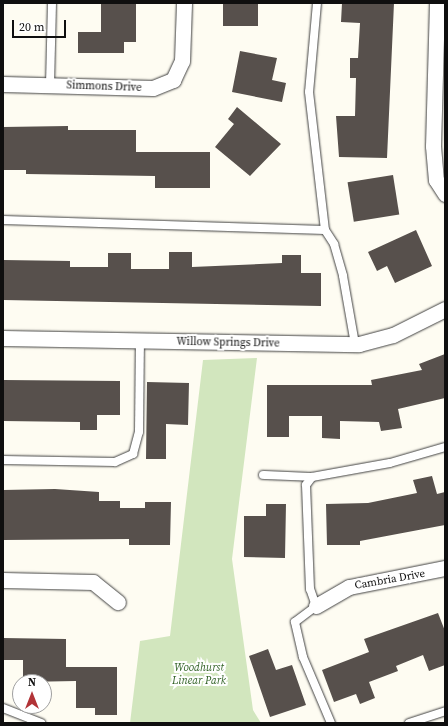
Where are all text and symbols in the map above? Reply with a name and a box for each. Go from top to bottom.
scale bar [14,12,68,38]
text: 20 m [19,19,45,35]
street label: Simmons Drive [66,79,142,95]
street label: Willow Springs Drive [176,335,280,351]
street label: Cambria Drive [354,567,426,593]
park label: Woodhurst Linear Park [172,662,226,688]
north arrow [12,674,52,714]
text: N [28,675,36,690]

